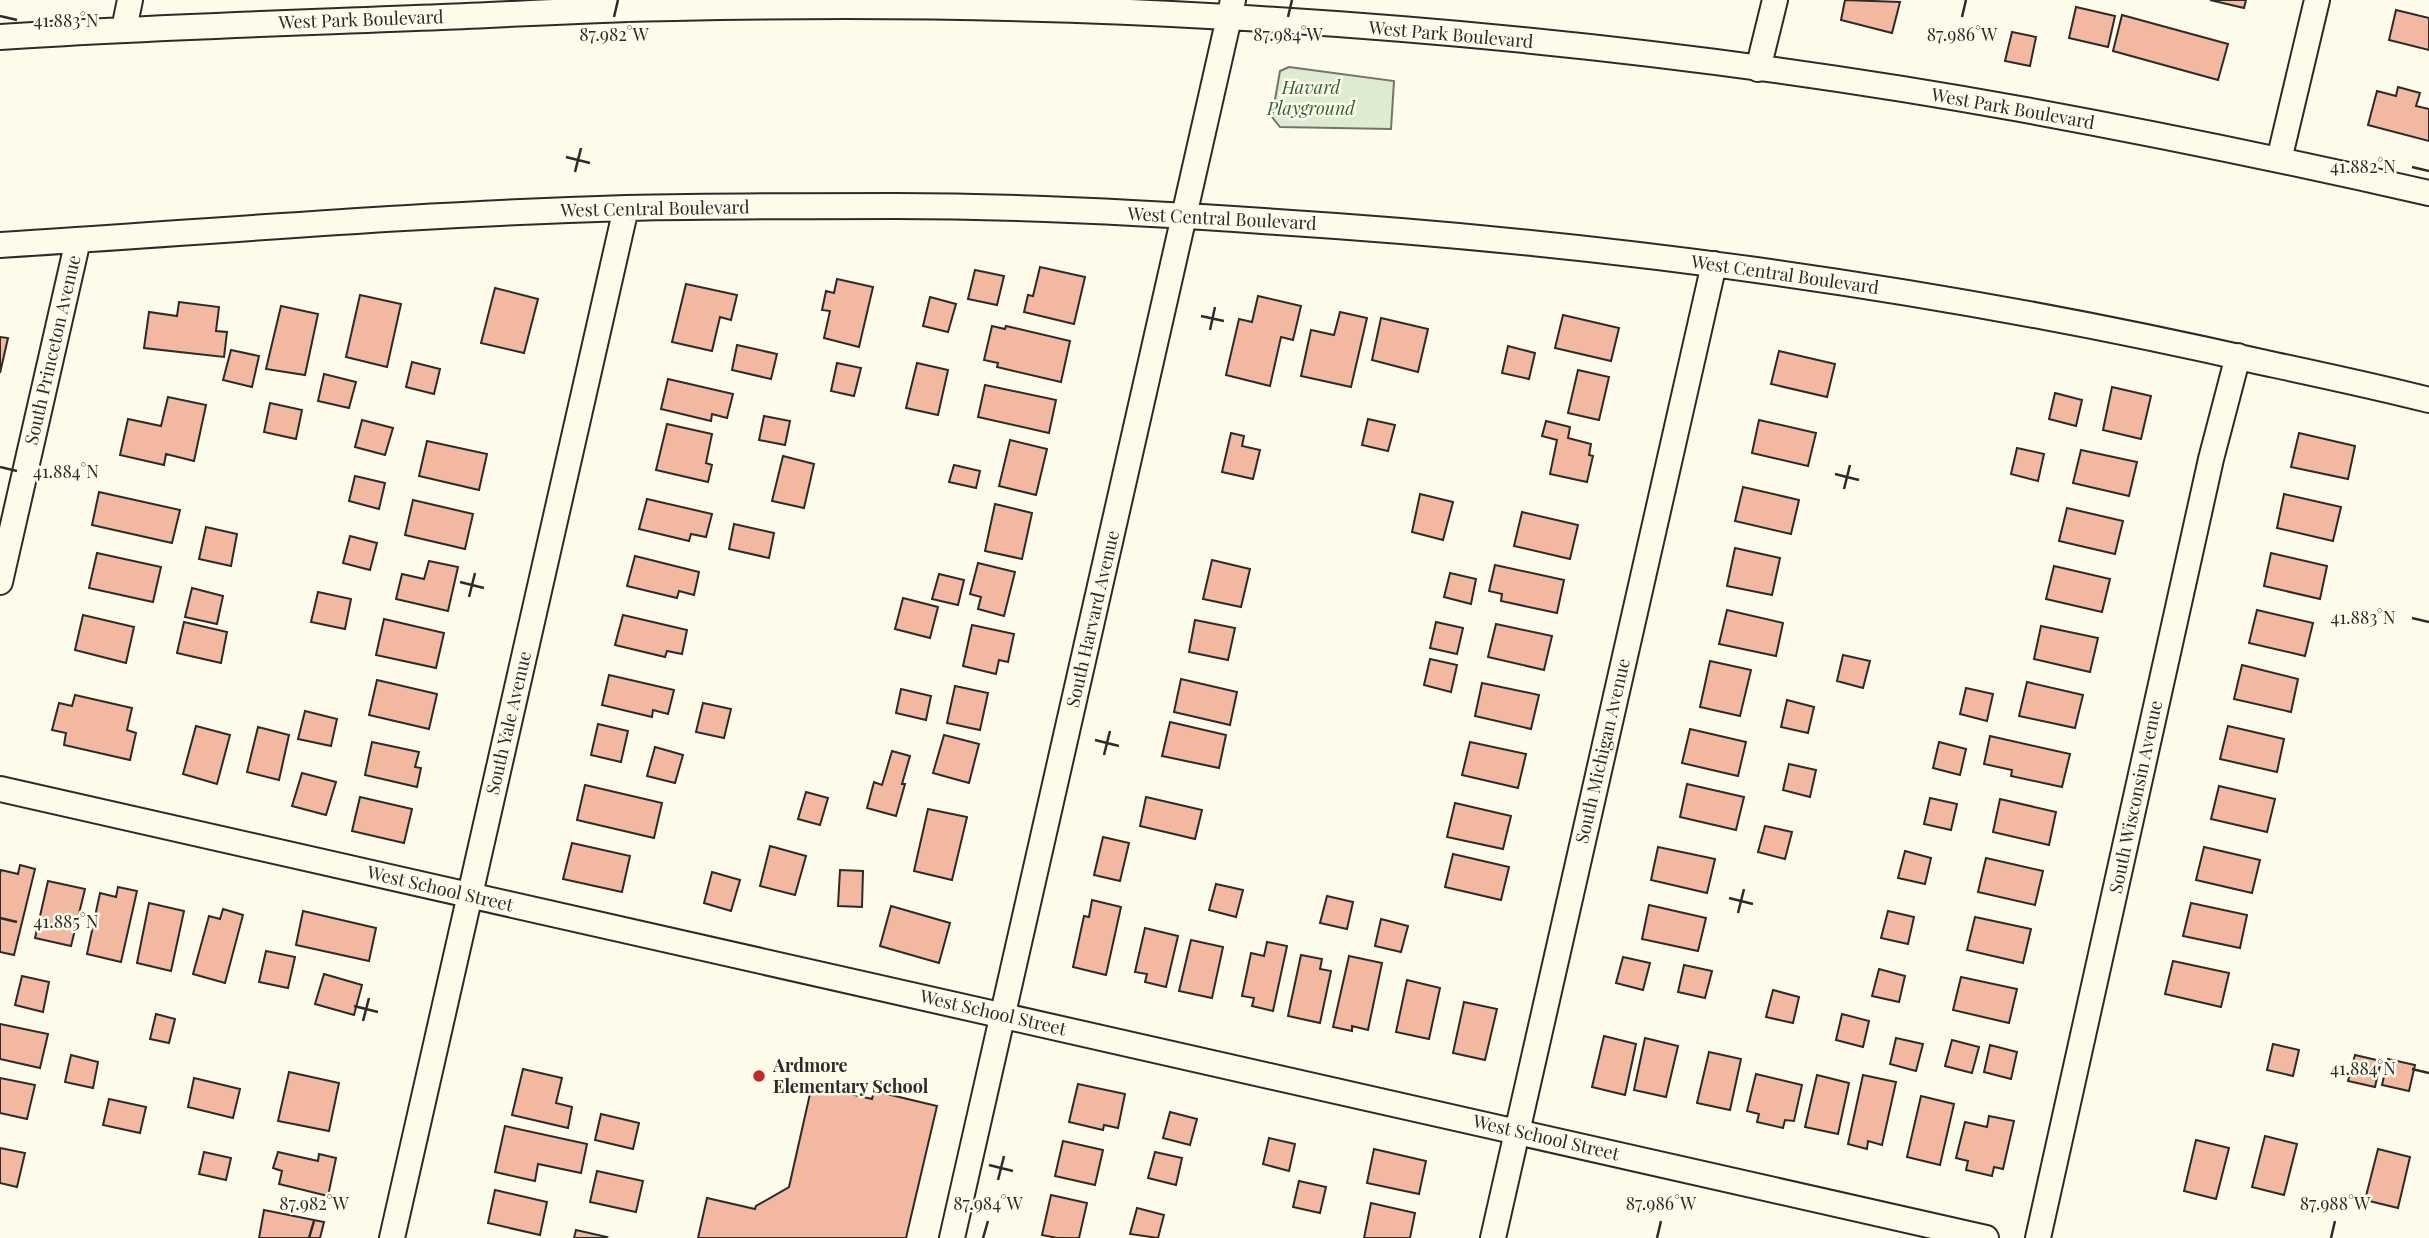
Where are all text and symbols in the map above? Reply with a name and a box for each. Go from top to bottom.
street label: West Park Boulevard [277,4,444,34]
text: 41.883°N [34,8,99,32]
street label: West Park Boulevard [1367,15,1535,53]
text: 87.982°W [579,22,650,46]
text: 87.984°W [1253,22,1324,46]
text: 87.986°W [1927,22,1998,46]
park label: Havard Playground [1266,75,1356,120]
street label: West Park Boulevard [1929,82,2097,134]
text: 41.882°N [2330,154,2396,178]
street label: West Central Boulevard [559,194,750,222]
street label: West Central Boulevard [1126,201,1318,235]
street label: West Central Boulevard [1689,249,1881,299]
street label: South Princeton Avenue [18,252,86,447]
text: 41.884°N [33,459,99,483]
street label: South Harvard Avenue [1060,528,1124,710]
text: 41.883°N [2331,605,2396,629]
street label: South Yale Avenue [480,649,536,797]
street label: South Michigan Avenue [1569,656,1635,846]
street label: South Wisconsin Avenue [2103,698,2167,896]
street label: West School Street [364,859,516,917]
text: 41.885°N [34,909,99,933]
street label: West School Street [917,983,1069,1041]
place label: Ardmore Elementary School [772,1053,929,1098]
text: 41.884°N [2330,1056,2396,1080]
marker: Ardmore Elementary School [751,1068,767,1084]
street label: West School Street [1470,1108,1622,1166]
text: 87.982°W [279,1191,350,1215]
text: 87.984°W [953,1191,1024,1215]
text: 87.986°W [1626,1191,1697,1215]
text: 87.988°W [2300,1191,2371,1215]

